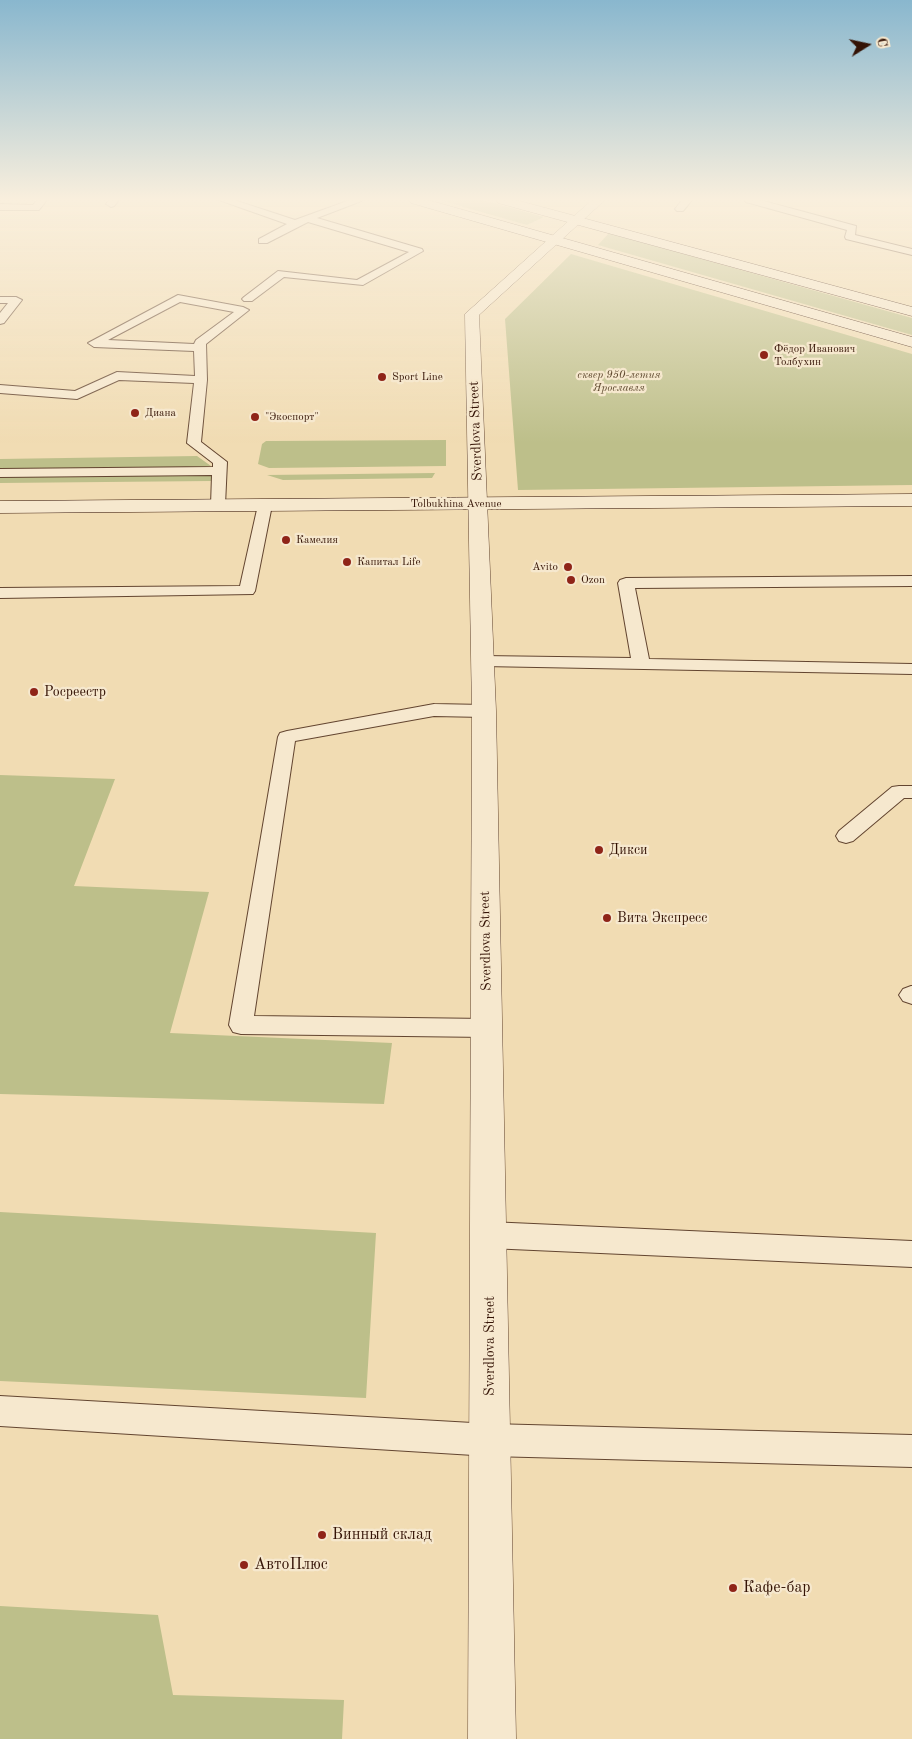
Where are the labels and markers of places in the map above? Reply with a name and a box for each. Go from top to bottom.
place label: Фёдор Иванович Толбухин [774,342,855,368]
marker: Фёдор Иванович Толбухин [758,349,770,361]
place label: Sport Line [392,370,443,384]
marker: Sport Line [376,371,388,383]
place label: Диана [145,406,176,420]
marker: Диана [129,407,141,419]
place label: "Экоспорт" [265,410,319,424]
marker: "Экоспорт" [249,411,261,423]
place label: Камелия [296,533,338,547]
marker: Камелия [280,534,292,546]
place label: Капитал Life [357,555,421,569]
marker: Капитал Life [341,556,353,568]
place label: Avito [532,560,558,574]
marker: Avito [562,561,574,573]
place label: Ozon [581,573,605,587]
marker: Ozon [565,574,577,586]
place label: Росреестр [44,684,106,700]
marker: Росреестр [28,686,40,698]
place label: Дикси [609,842,648,858]
marker: Дикси [593,844,605,856]
place label: Вита Экспресс [617,910,707,926]
marker: Вита Экспресс [601,912,613,924]
place label: Винный склад [332,1525,432,1545]
marker: Винный склад [316,1529,328,1541]
place label: АвтоПлюс [254,1555,328,1575]
marker: АвтоПлюс [238,1559,250,1571]
place label: Кафе-бар [743,1578,811,1598]
marker: Кафе-бар [727,1582,739,1594]

